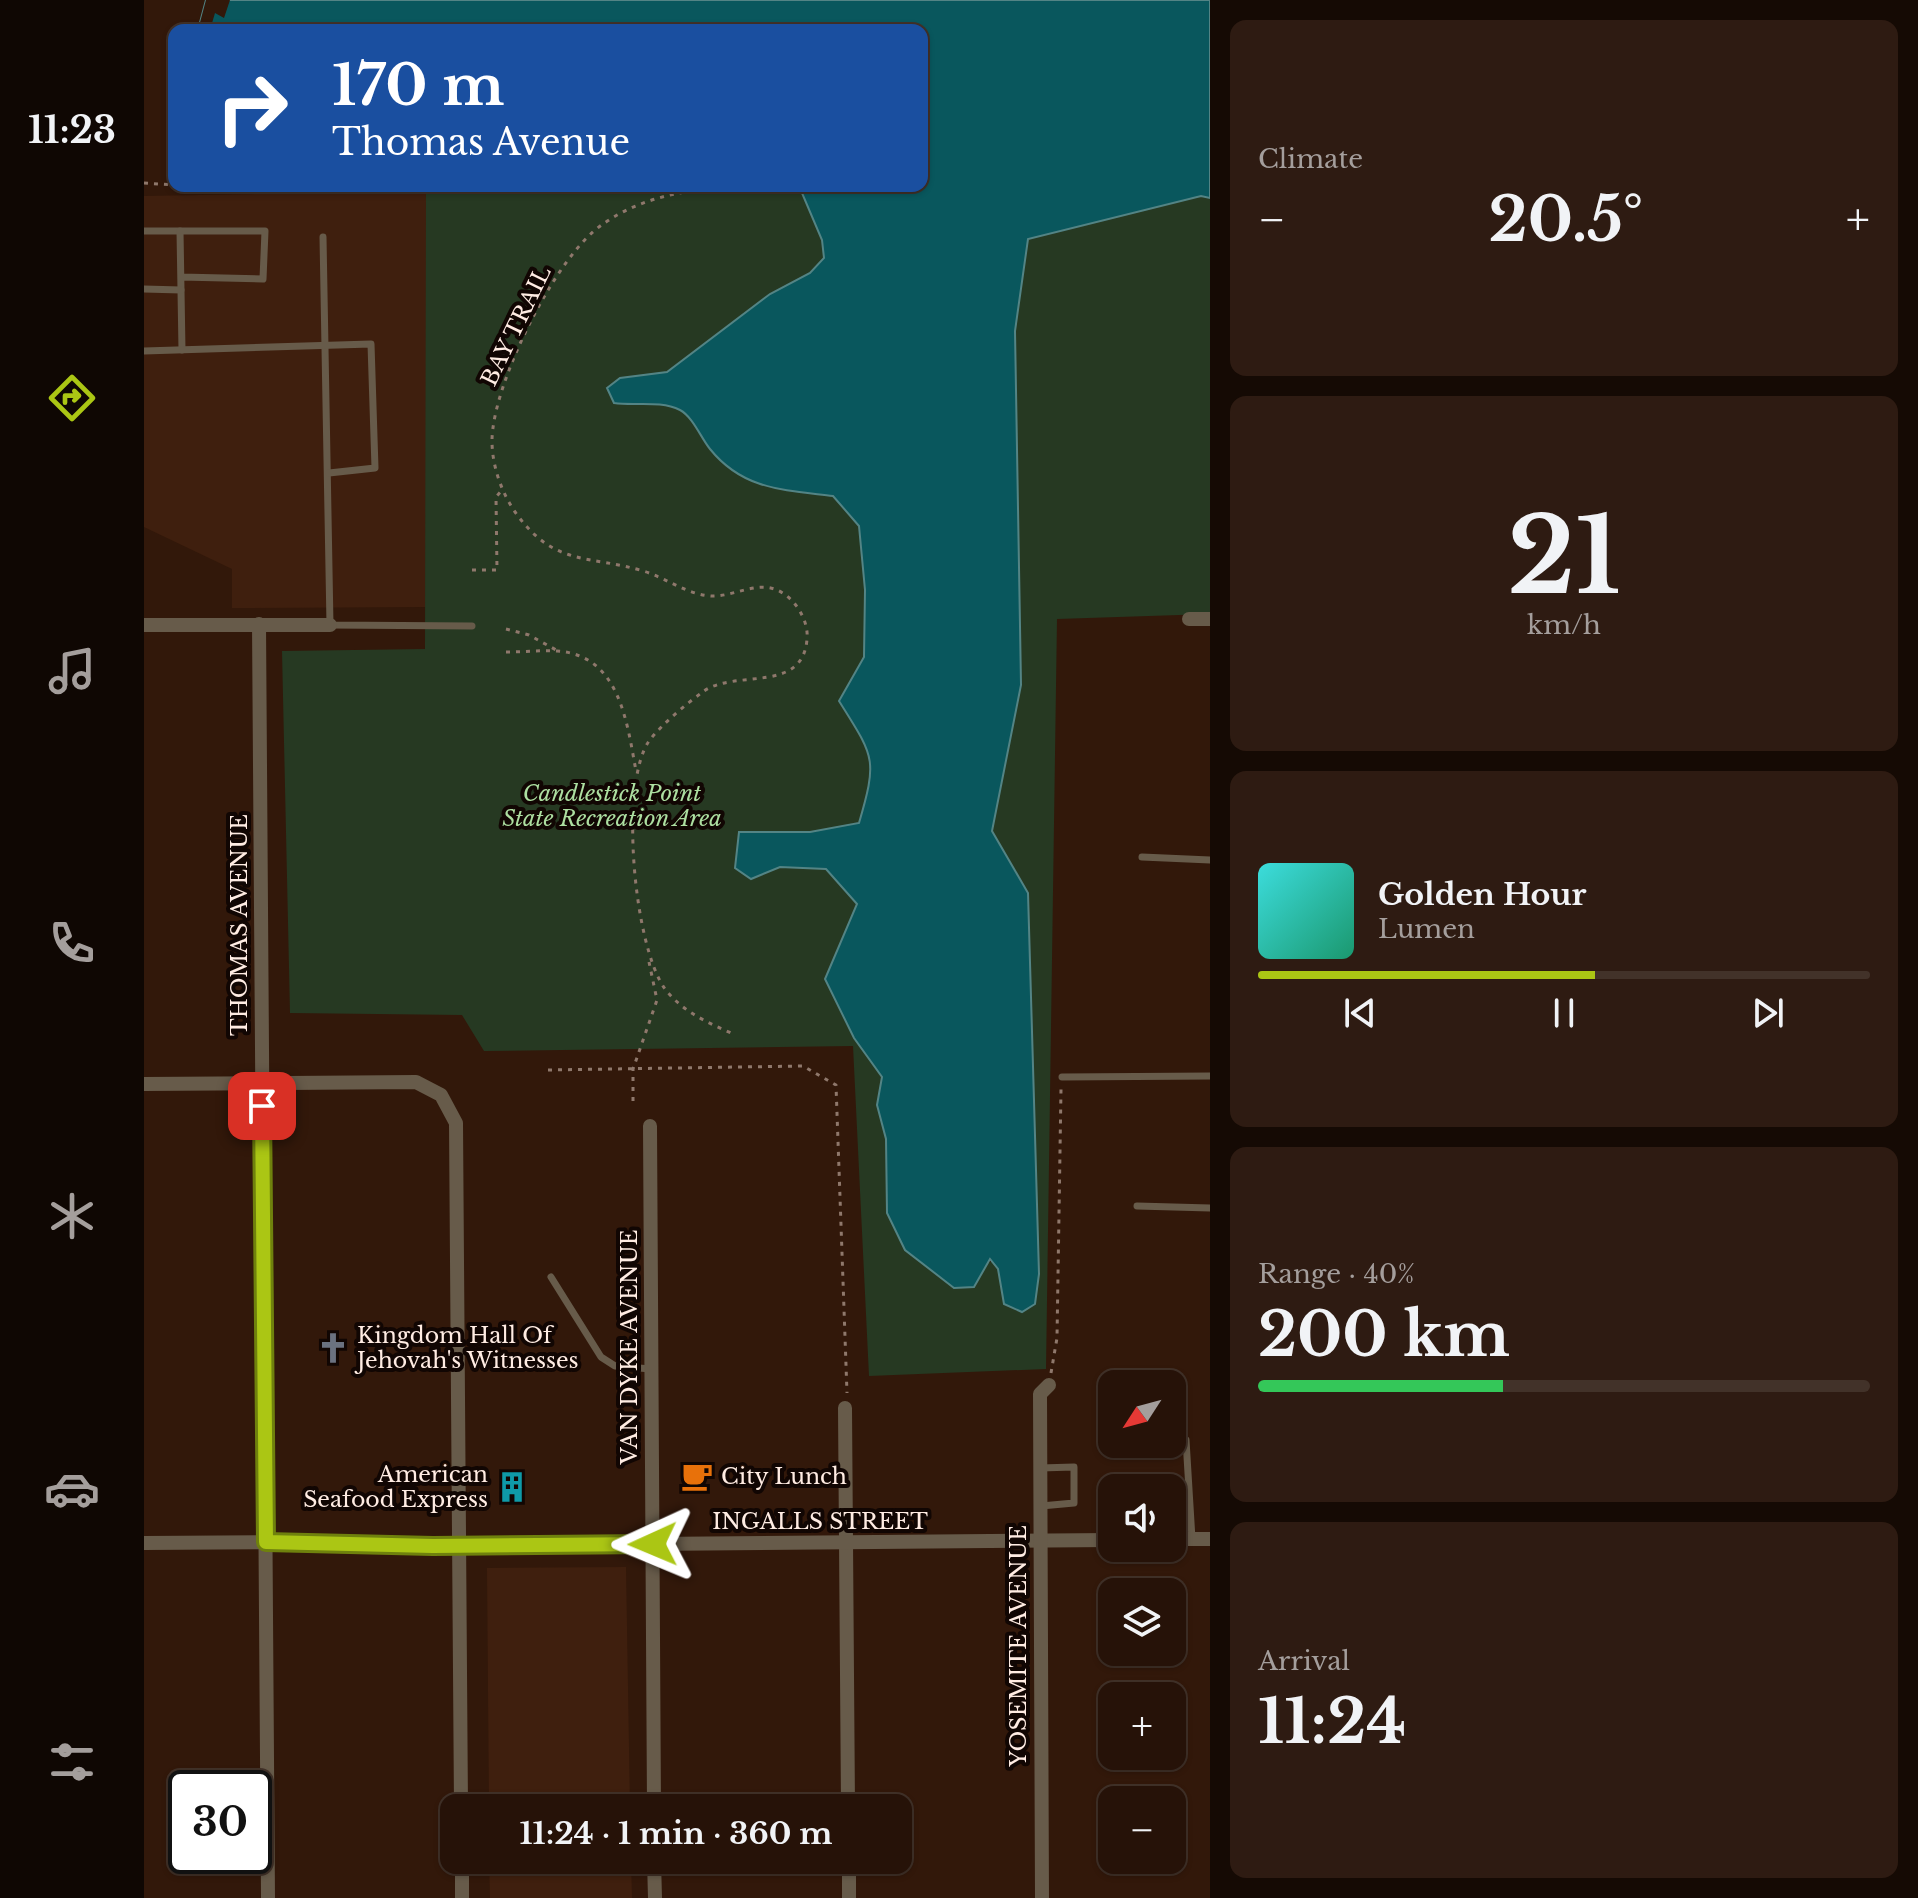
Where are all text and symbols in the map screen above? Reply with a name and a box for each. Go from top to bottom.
text: 170 m [332,51,504,120]
icon: right [200,56,304,160]
text: 11:23 [28,108,116,153]
text: Thomas Avenue [332,120,630,165]
text: Climate [1258,143,1363,175]
text: 20.5° [1489,183,1643,257]
text: − [1258,192,1286,247]
text: + [1846,192,1870,247]
street label: BAY TRAIL [475,262,557,390]
icon: directions [44,370,100,426]
text: 21 [1507,492,1621,621]
text: km/h [1527,609,1601,641]
icon: music [44,643,100,699]
park label: Candlestick Point State Recreation Area [502,780,722,832]
street label: THOMAS AVENUE [226,814,253,1036]
text: Golden Hour [1378,876,1587,913]
text: Lumen [1378,913,1475,945]
icon: phone [44,915,100,971]
icon: previous [1338,991,1382,1035]
icon: pause [1542,991,1586,1035]
icon: next [1746,991,1790,1035]
pin [228,1072,296,1140]
icon: arrive [240,1084,284,1128]
icon: climate [44,1188,100,1244]
street label: VAN DYKE AVENUE [616,1229,643,1466]
text: Range · 40% [1258,1258,1415,1290]
text: 200 km [1258,1298,1510,1372]
place label: Kingdom Hall Of Jehovah's Witnesses [354,1322,579,1374]
church icon: Kingdom Hall Of Jehovah's Witnesses [316,1331,350,1365]
north arrow [1098,1370,1186,1458]
map controls [1098,1370,1186,1874]
cafe icon: City Lunch [680,1459,714,1493]
icon: car [44,1461,100,1517]
place label: American Seafood Express [303,1461,488,1513]
place label: City Lunch [721,1463,847,1490]
building icon: American Seafood Express [495,1470,529,1504]
button: sound [1098,1474,1186,1562]
position arrow [611,1502,695,1586]
street label: INGALLS STREET [712,1508,928,1535]
street label: YOSEMITE AVENUE [1005,1525,1032,1768]
button: layers [1098,1578,1186,1666]
text: Arrival [1258,1645,1350,1677]
button: + [1098,1682,1186,1770]
text: 11:24 [1258,1685,1406,1759]
icon: filters [44,1734,100,1790]
speed limit sign: 30 [168,1770,272,1874]
button: − [1098,1786,1186,1874]
text: 11:24 · 1 min · 360 m [520,1815,832,1852]

